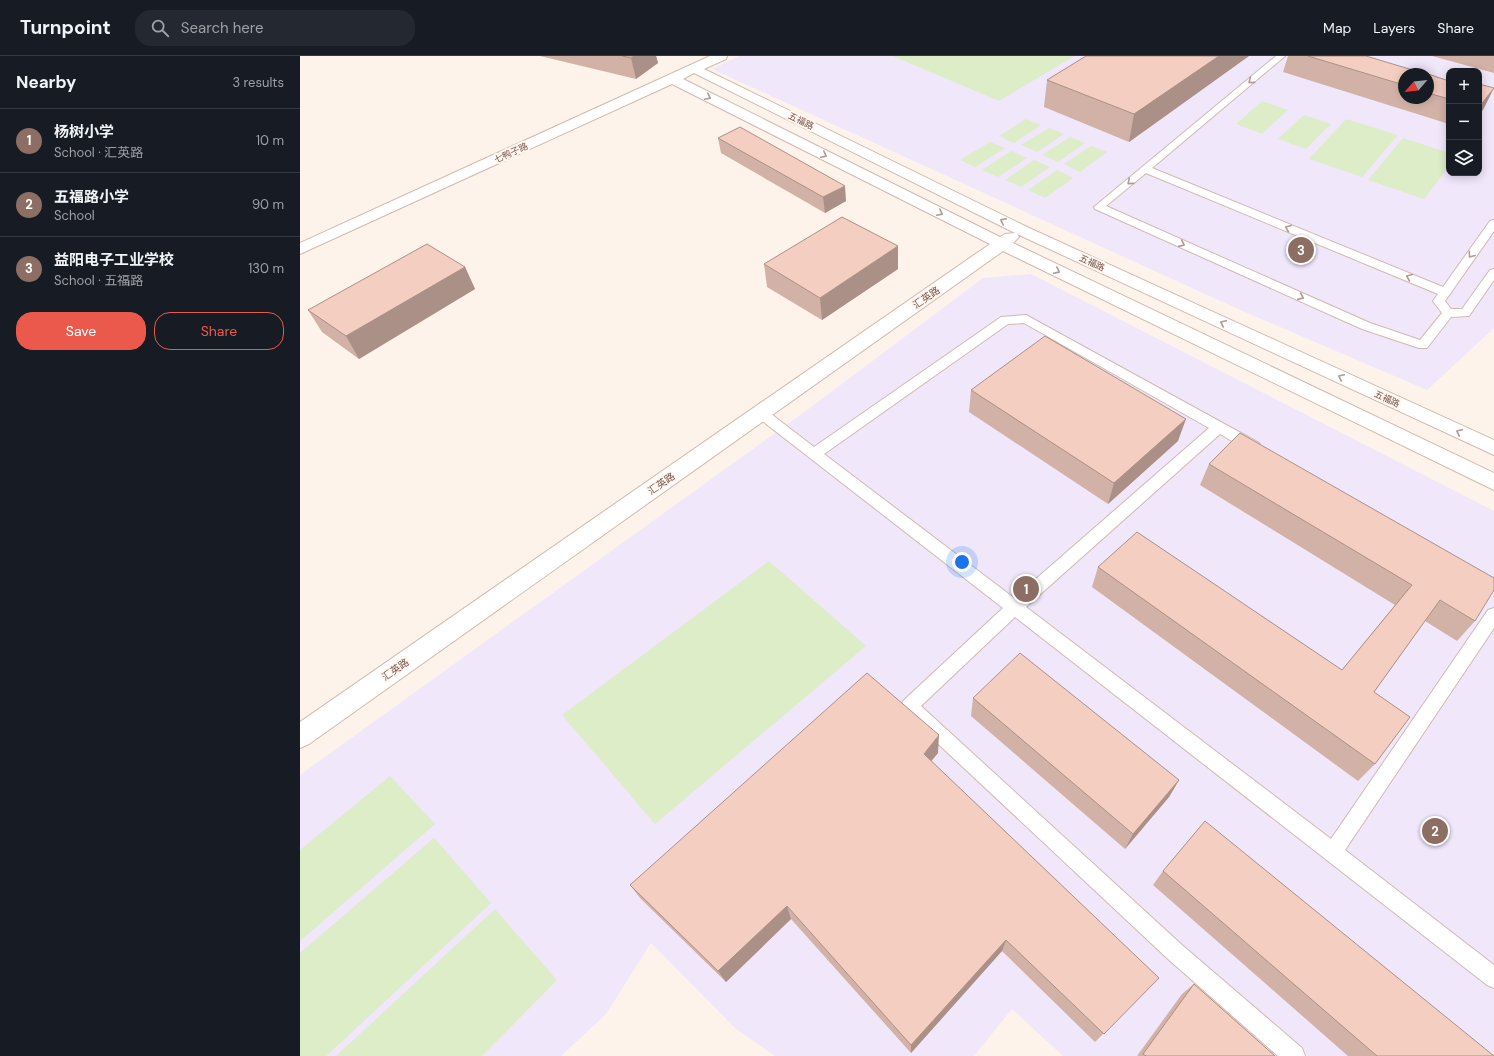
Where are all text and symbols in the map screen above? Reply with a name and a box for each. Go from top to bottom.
search box [135,10,415,46]
text: Turnpoint [20,15,111,40]
icon: search [149,17,171,39]
text: Search here [181,18,264,38]
text: Map [1323,19,1351,37]
text: Layers [1373,19,1415,37]
text: Share [1437,19,1474,37]
north arrow [1398,68,1434,104]
map controls [1446,68,1482,176]
button: + [1446,68,1482,104]
text: Nearby [16,71,76,93]
text: 3 results [232,74,284,91]
one-way arrow [1249,76,1256,83]
one-way arrow [704,92,711,99]
button: − [1446,104,1482,140]
street label: 五福路 [786,110,816,132]
text: 杨树小学 [54,122,114,142]
text: 1 [27,132,31,149]
text: 10 m [256,132,284,149]
street label: 七鸭子路 [492,140,530,166]
button: layers [1446,140,1482,176]
text: School · 汇英路 [54,144,143,161]
one-way arrow [820,150,827,158]
one-way arrow [1127,177,1134,184]
text: 五福路小学 [54,187,129,207]
text: 2 [25,196,33,213]
text: 90 m [252,196,284,213]
text: School [54,207,95,224]
one-way arrow [936,209,943,216]
one-way arrow [1000,218,1007,226]
one-way arrow [1285,225,1293,233]
pin: 3 [1288,235,1314,265]
one-way arrow [1178,239,1186,247]
text: 益阳电子工业学校 [54,250,174,270]
one-way arrow [1468,251,1476,258]
street label: 五福路 [1077,252,1107,274]
text: 3 [25,260,33,277]
text: 130 m [248,260,284,277]
one-way arrow [1052,266,1060,274]
text: School · 五福路 [54,272,143,289]
one-way arrow [1405,274,1412,282]
street label: 汇英路 [910,283,942,311]
one-way arrow [1296,292,1304,300]
button: Save [16,312,146,350]
button: Share [154,312,284,350]
one-way arrow [1219,320,1227,328]
one-way arrow [1337,374,1345,382]
street label: 五福路 [1372,388,1402,410]
one-way arrow [1455,429,1463,437]
street label: 汇英路 [645,469,677,497]
your location [952,552,972,572]
pin: 1 [1013,574,1039,604]
street label: 汇英路 [379,655,411,683]
pin: 2 [1422,816,1448,846]

